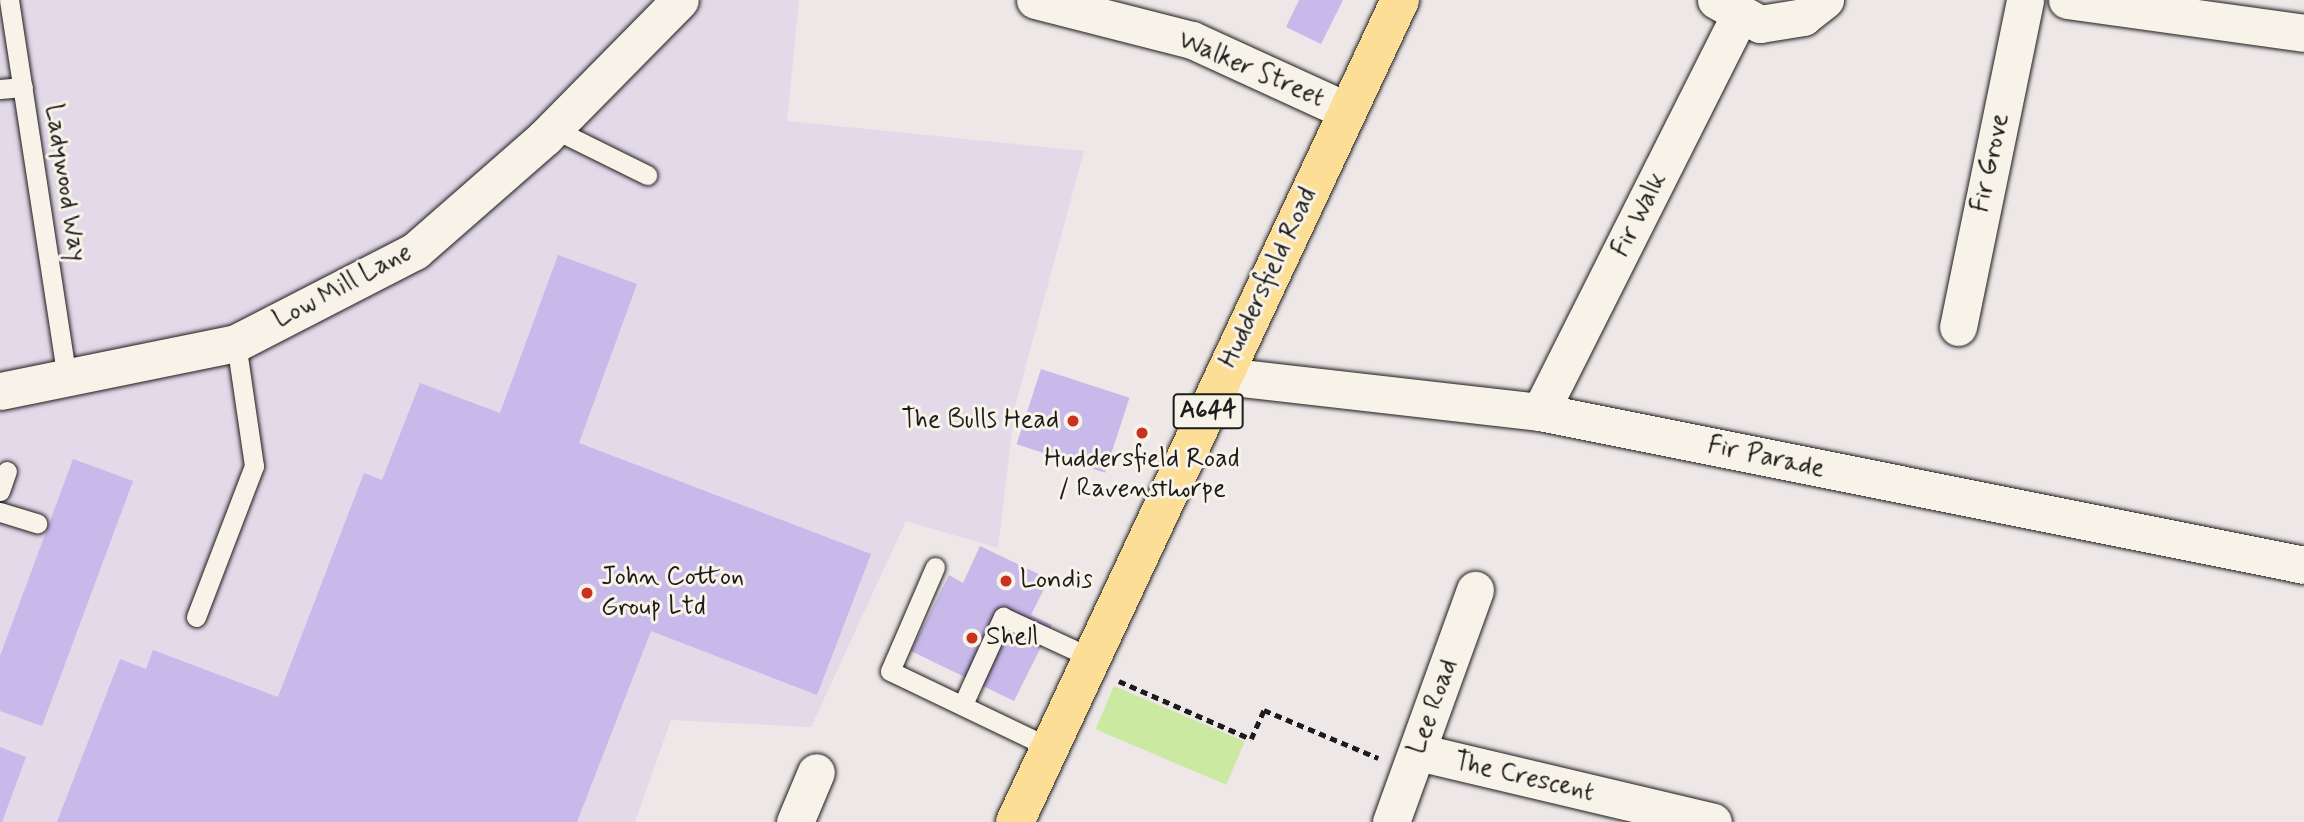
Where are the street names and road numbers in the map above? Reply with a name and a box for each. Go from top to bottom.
street label: Walker Street [1171,24,1331,116]
street label: Ladywood Way [36,100,92,266]
street label: Fir Grove [1965,111,2017,215]
street label: Fir Walk [1605,166,1675,264]
street label: Huddersfield Road [1214,184,1324,372]
street label: Low Mill Lane [268,237,418,337]
road number: A644 [1171,390,1245,432]
street label: Fir Parade [1707,431,1825,485]
street label: Lee Road [1402,655,1466,759]
street label: The Crescent [1449,746,1599,810]

